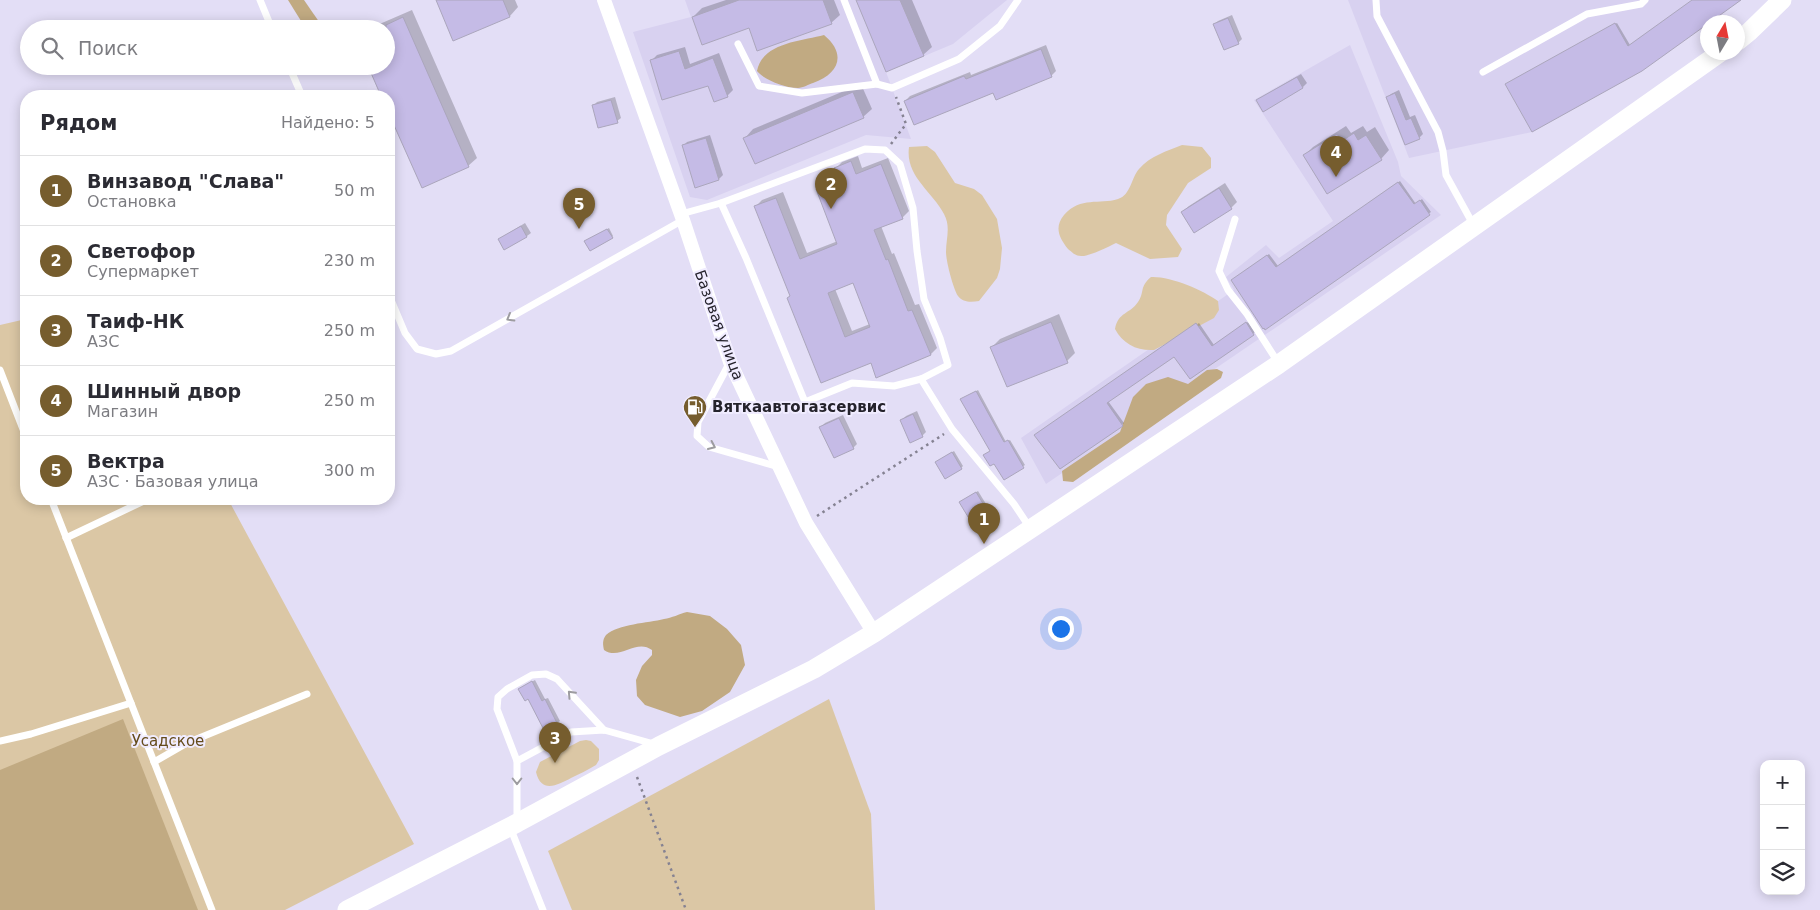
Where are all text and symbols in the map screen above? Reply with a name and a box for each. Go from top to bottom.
north arrow [1700,15,1745,60]
search box [20,20,395,75]
icon: search [38,34,66,62]
text: Поиск [78,37,138,59]
text: Рядом [40,111,117,135]
text: Найдено: 5 [281,113,375,132]
pin: 4 [1320,136,1352,177]
pin: 2 [815,168,847,209]
text: Винзавод "Слава" [87,170,284,192]
text: 1 [50,181,62,200]
text: 50 m [334,181,375,200]
pin: 5 [563,188,595,229]
text: Остановка [87,192,177,211]
text: Светофор [87,240,195,262]
text: 2 [50,251,62,270]
text: 230 m [324,251,375,270]
text: Супермаркет [87,262,199,281]
street label: Базовая улица [691,267,747,383]
text: Таиф-НК [87,310,184,332]
one-way arrow [506,312,515,322]
text: 3 [50,321,62,340]
text: 250 m [324,321,375,340]
text: АЗС [87,332,119,351]
text: Шинный двор [87,380,241,402]
text: 4 [50,391,62,410]
text: 250 m [324,391,375,410]
fuel station icon: Вяткаавтогазсервис [682,394,708,428]
place label: Вяткаавтогазсервис [712,398,886,416]
text: Магазин [87,402,158,421]
one-way arrow [707,440,716,450]
text: Вектра [87,450,165,472]
text: 5 [50,461,62,480]
text: 300 m [324,461,375,480]
text: АЗС · Базовая улица [87,472,258,491]
pin: 1 [968,503,1000,544]
your location [1048,616,1074,642]
one-way arrow [568,691,577,700]
pin: 3 [539,722,571,763]
park label: Усадское [132,732,204,750]
map controls [1760,760,1805,895]
button: + [1760,760,1805,805]
one-way arrow [512,777,522,785]
button: − [1760,805,1805,850]
button: layers [1760,850,1805,895]

